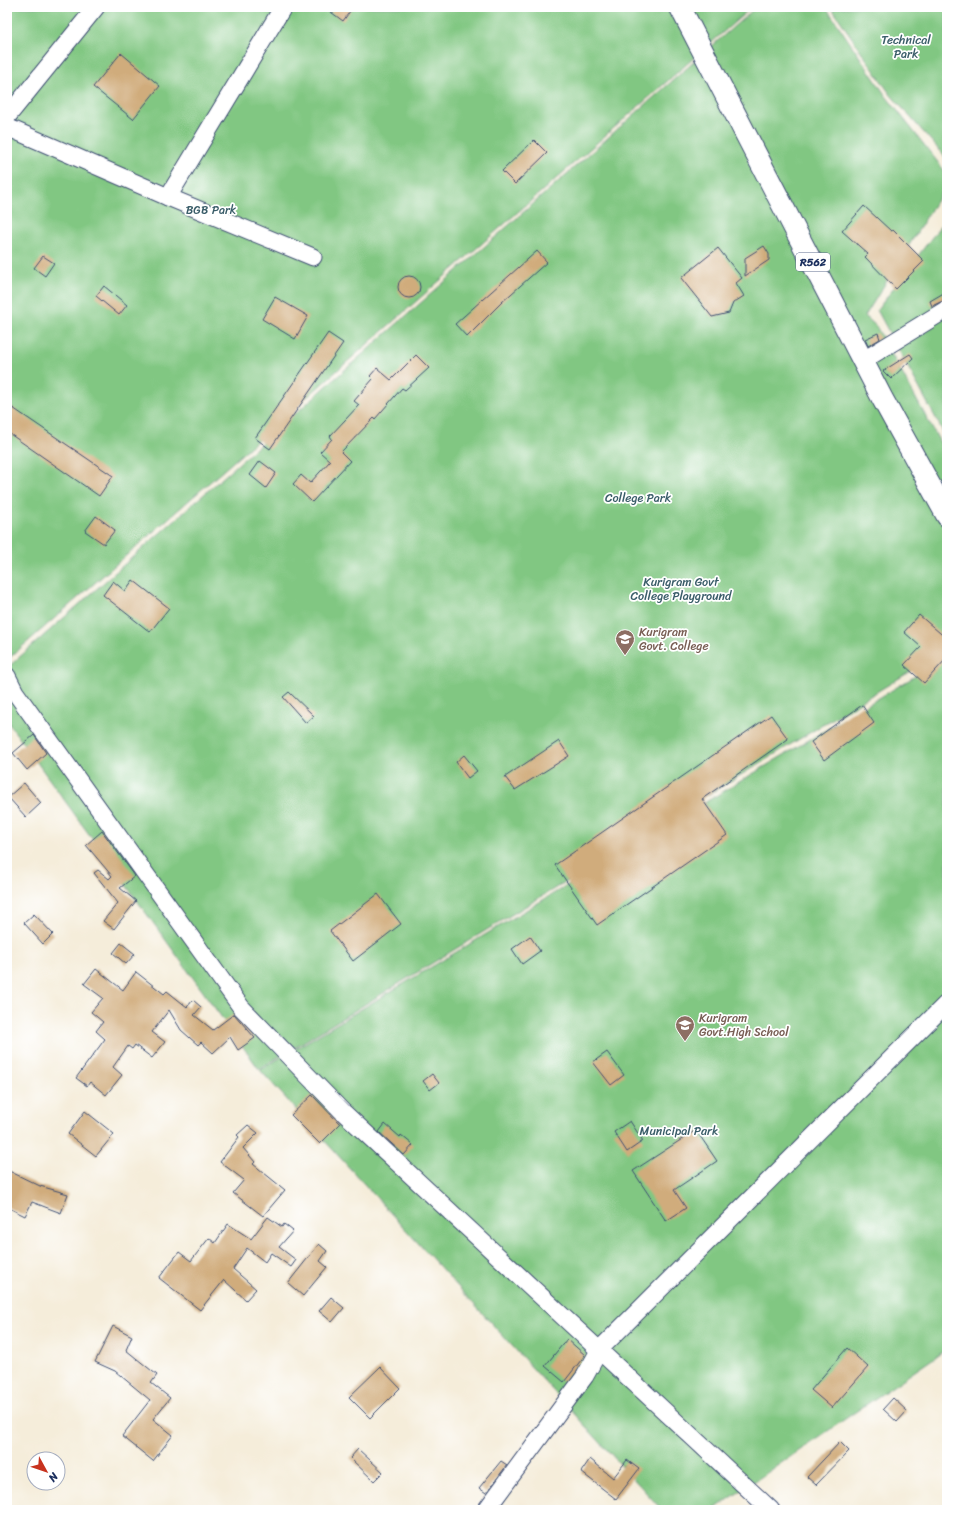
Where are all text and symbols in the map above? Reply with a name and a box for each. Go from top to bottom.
park label: Technical Park [881,29,931,65]
park label: BGB Park [186,199,237,221]
road number: R562 [796,253,830,271]
park label: College Park [605,487,672,509]
park label: Kurigram Govt College Playground [631,571,732,607]
place label: Kurigram Govt. College [639,621,709,657]
school or university icon: Kurigram Govt. College [614,628,636,656]
place label: Kurigram Govt.High School [699,1007,789,1043]
school or university icon: Kurigram Govt.High School [674,1014,696,1042]
park label: Municipal Park [640,1120,718,1142]
north arrow [26,1451,66,1491]
text: N [43,1467,64,1486]

